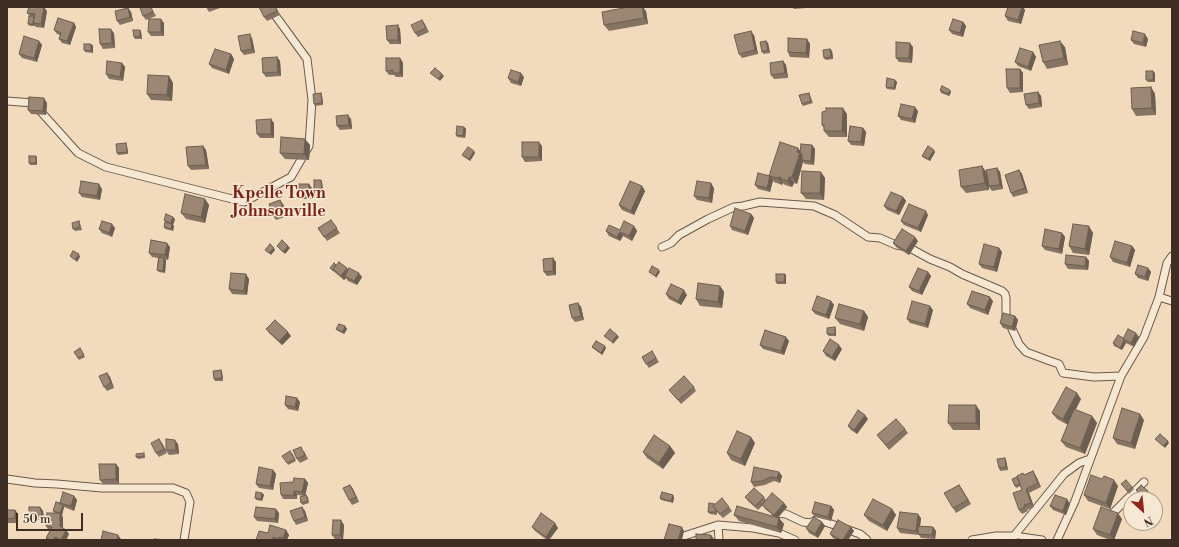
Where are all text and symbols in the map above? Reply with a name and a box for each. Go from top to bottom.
district label: Kpelle Town Johnsonville [232,184,326,222]
north arrow [1123,491,1163,531]
scale bar [18,505,85,531]
text: 50 m [23,512,51,527]
text: N [1141,513,1155,529]

